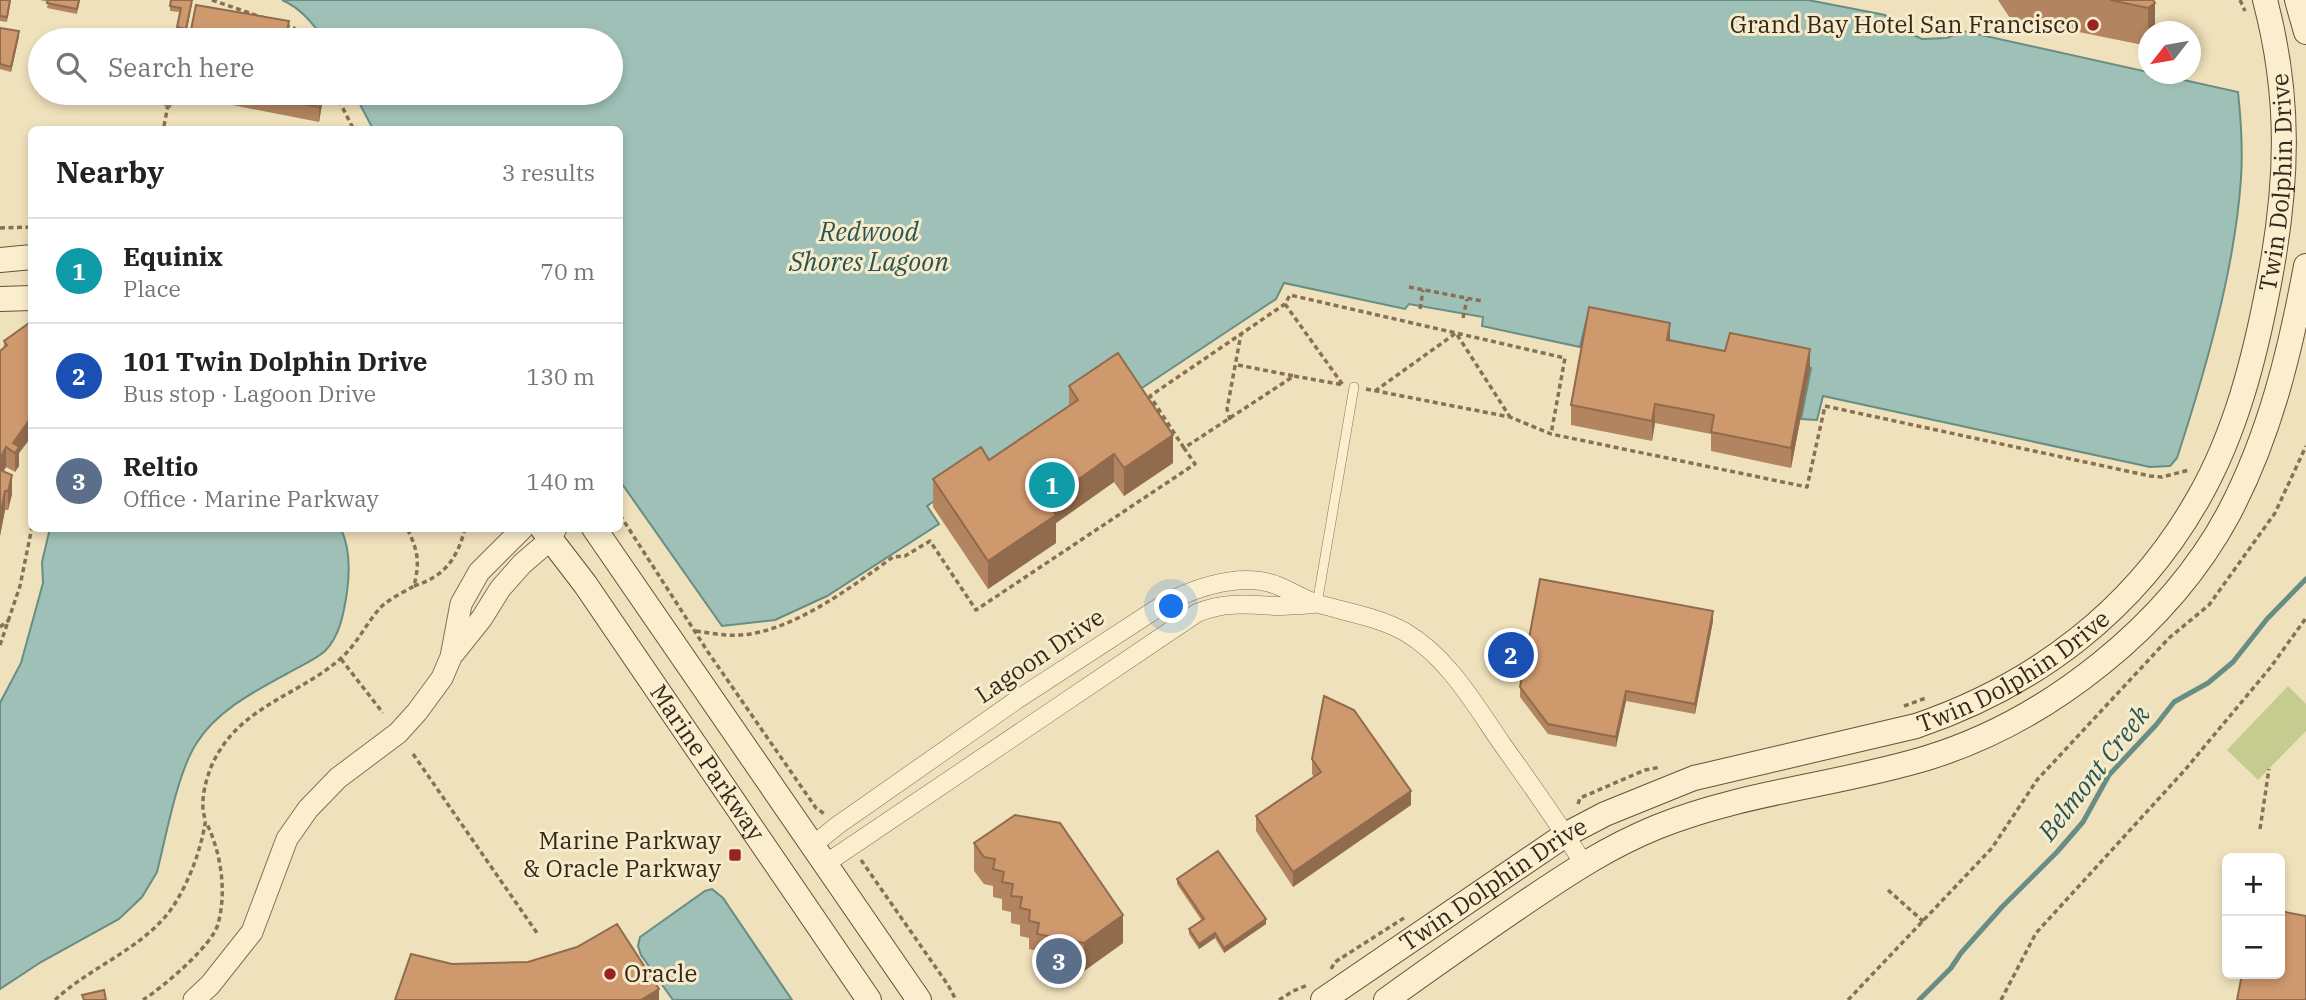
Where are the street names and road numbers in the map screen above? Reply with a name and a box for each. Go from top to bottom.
street label: Twin Dolphin Drive [2251,72,2299,294]
street label: Lagoon Drive [969,600,1110,710]
street label: Twin Dolphin Drive [1912,603,2116,739]
street label: Marine Parkway [643,678,773,847]
street label: Twin Dolphin Drive [1393,809,1592,958]

